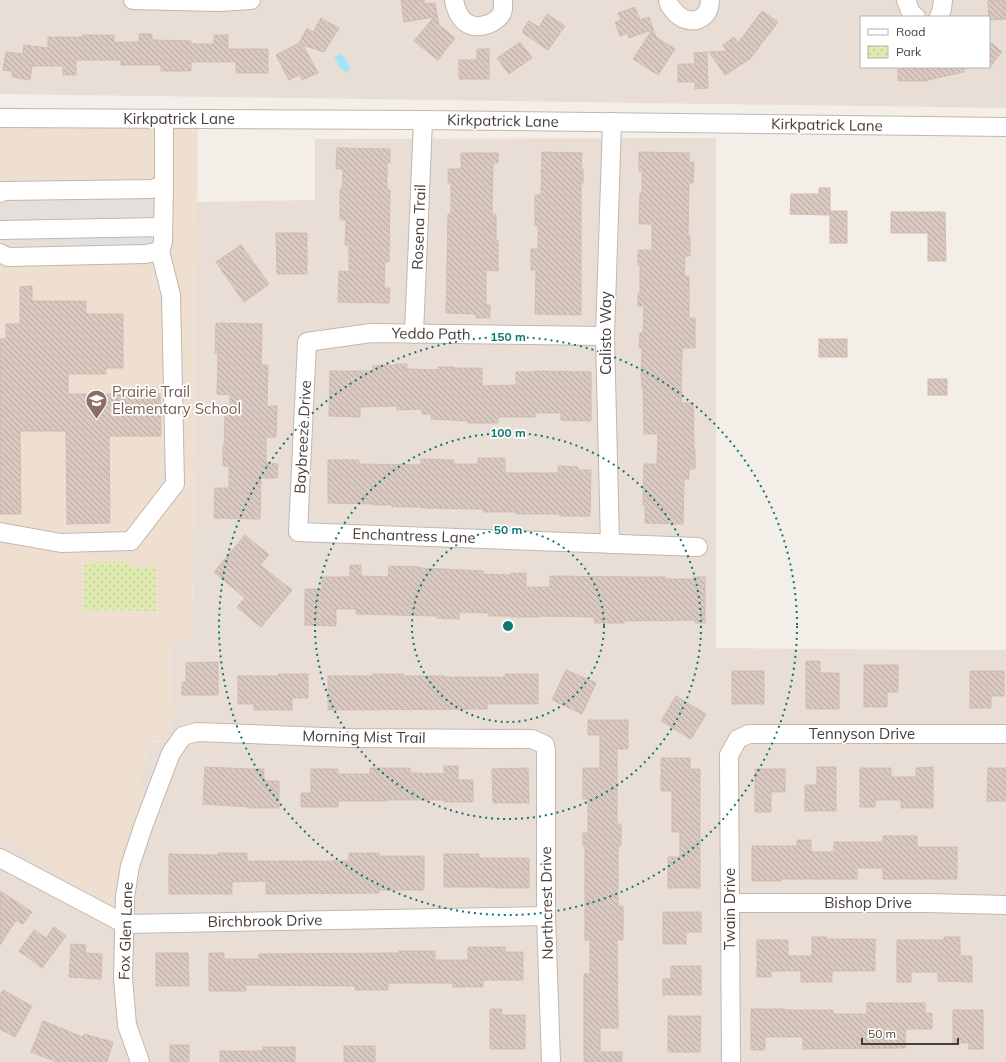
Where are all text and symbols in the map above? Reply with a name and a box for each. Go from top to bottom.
legend [860,16,990,68]
text: Road [896,24,925,39]
text: Park [896,44,922,59]
street label: Kirkpatrick Lane [123,109,235,128]
street label: Kirkpatrick Lane [447,110,559,131]
street label: Kirkpatrick Lane [771,114,883,135]
street label: Rosena Trail [408,184,429,270]
street label: Calisto Way [596,291,615,375]
street label: Yeddo Path [390,323,471,344]
text: 150 m [490,329,526,344]
street label: Baybreeze Drive [290,380,315,494]
place label: Prairie Trail Elementary School [112,382,241,418]
school or university icon: Prairie Trail Elementary School [84,388,110,421]
text: 100 m [490,425,526,440]
text: 50 m [494,522,522,537]
street label: Enchantress Lane [352,524,476,547]
centre of rings [501,619,515,633]
street label: Tennyson Drive [809,724,915,743]
street label: Morning Mist Trail [302,726,426,747]
street label: Northcrest Drive [536,846,557,960]
street label: Twain Drive [720,868,739,950]
street label: Fox Glen Lane [114,882,137,980]
street label: Bishop Drive [824,893,912,912]
street label: Birchbrook Drive [207,910,322,931]
scale bar [862,1020,958,1046]
text: 50 m [868,1026,896,1041]

